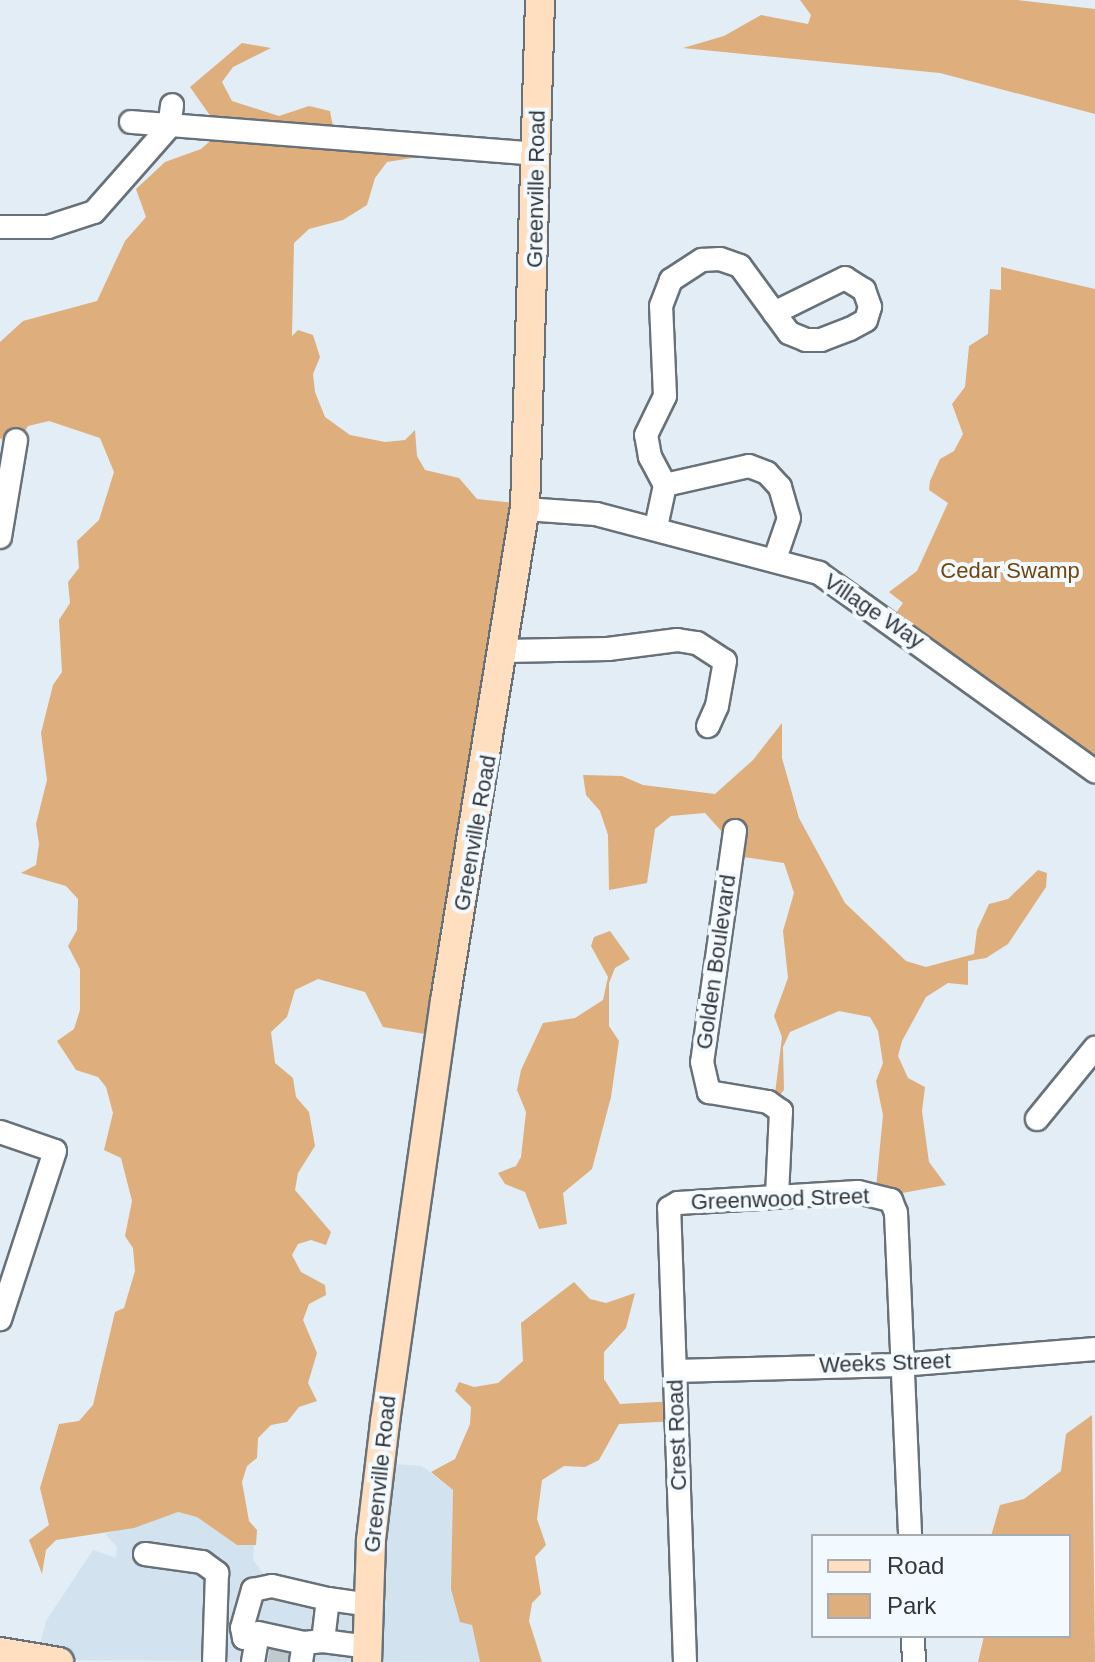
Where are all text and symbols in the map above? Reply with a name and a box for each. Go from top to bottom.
street label: Greenville Road [521,110,551,268]
park label: Cedar Swamp [940,558,1080,584]
street label: Village Way [819,568,929,654]
street label: Greenville Road [448,753,502,913]
street label: Golden Boulevard [691,873,741,1051]
street label: Greenwood Street [690,1183,870,1215]
street label: Weeks Street [819,1348,951,1378]
street label: Crest Road [662,1379,692,1491]
street label: Greenville Road [359,1394,401,1554]
legend [811,1534,1071,1638]
text: Road [887,1552,944,1579]
text: Park [887,1592,936,1619]

